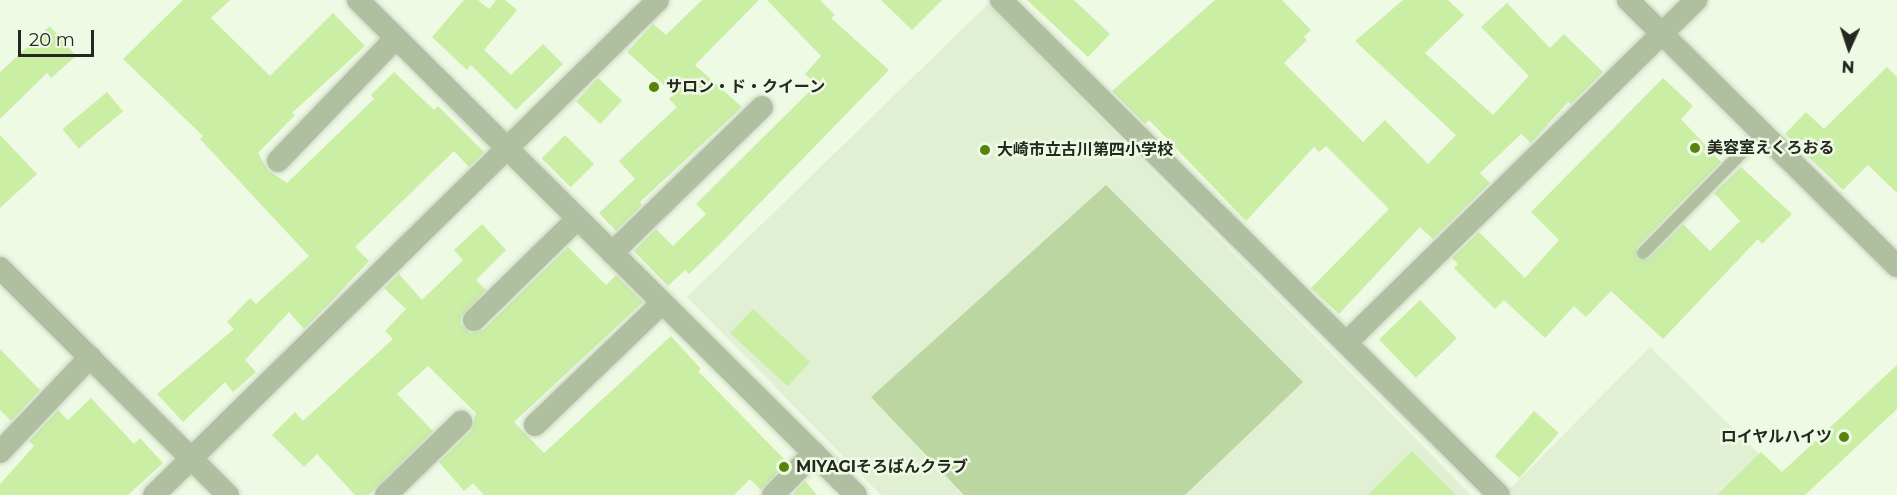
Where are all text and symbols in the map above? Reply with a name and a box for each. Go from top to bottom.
scale bar [21,18,98,56]
north arrow [1819,18,1879,78]
text: 20 m [29,29,75,51]
text: N [1841,57,1855,76]
place label: サロン・ド・クイーン [666,77,826,97]
marker: サロン・ド・クイーン [647,80,661,94]
place label: 美容室えくろおる [1707,138,1835,158]
place label: 大崎市立古川第四小学校 [997,140,1173,160]
marker: 美容室えくろおる [1688,141,1702,155]
marker: 大崎市立古川第四小学校 [978,143,992,157]
place label: ロイヤルハイツ [1720,427,1832,447]
marker: ロイヤルハイツ [1837,430,1851,444]
place label: MIYAGIそろばんクラブ [796,457,968,477]
marker: MIYAGIそろばんクラブ [777,460,791,474]

